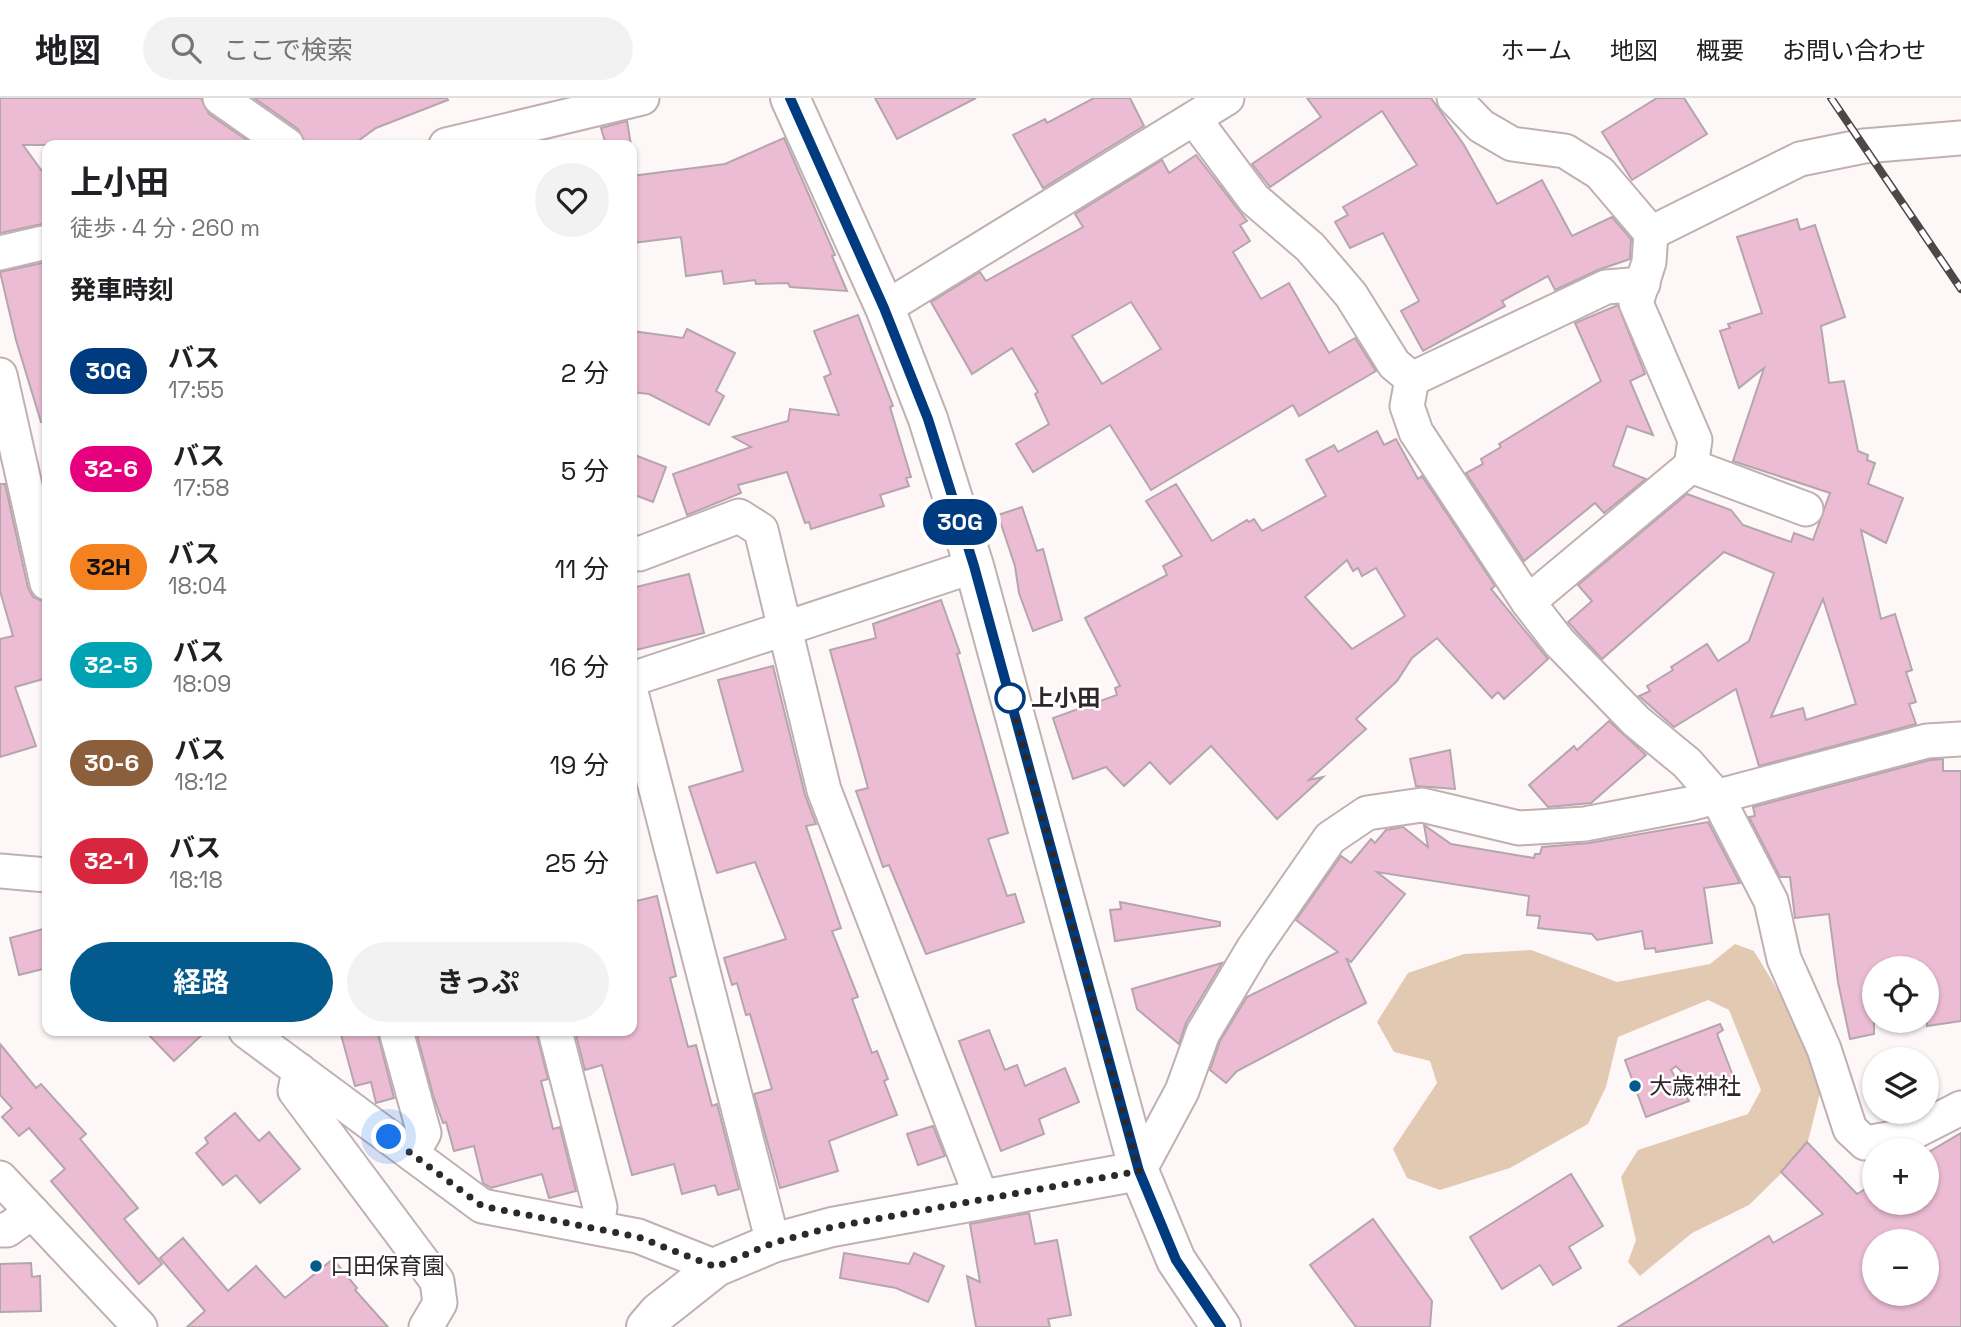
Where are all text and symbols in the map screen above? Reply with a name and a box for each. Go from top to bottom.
search box [143,17,633,80]
icon: search [167,29,205,67]
text: 地図 [35,30,101,72]
text: ここで検索 [223,33,353,67]
text: ホーム [1501,35,1572,66]
text: 地図 [1610,35,1658,66]
text: 概要 [1696,35,1744,66]
text: お問い合わせ [1782,35,1926,66]
text: 上小田 [70,162,169,204]
button: heart [535,163,609,237]
text: 徒歩 · 4 分 · 260 m [70,213,260,243]
text: 発車時刻 [70,273,174,307]
text: バス [168,341,220,375]
text: 30G [85,355,132,386]
text: 2 分 [561,356,609,390]
text: 17:55 [168,375,224,405]
text: バス [173,439,225,473]
text: 32-6 [84,453,138,484]
text: 5 分 [561,454,609,488]
text: 17:58 [173,473,230,503]
line badge: 30G [920,499,1000,545]
text: 30G [937,506,983,537]
text: バス [168,537,220,571]
text: 32H [86,551,131,582]
text: 11 分 [555,552,609,586]
text: 18:04 [168,571,227,601]
text: バス [173,635,225,669]
text: 32-5 [84,649,138,680]
text: 16 分 [550,650,609,684]
text: 18:09 [173,669,231,699]
marker: 上小田 [995,683,1025,713]
place label: 上小田 [1031,683,1100,713]
text: バス [174,733,226,767]
text: 30-6 [84,747,139,778]
text: 19 分 [550,748,609,782]
text: 18:12 [174,767,228,797]
text: バス [169,831,221,865]
text: 32-1 [84,845,134,876]
text: 25 分 [545,846,609,880]
text: 18:18 [169,865,223,895]
button: 経路 [70,942,333,1022]
button: きっぷ [347,942,609,1022]
map controls [1862,956,1939,1306]
button: locate [1862,956,1939,1033]
button: layers [1862,1047,1939,1124]
place label: 大歳神社 [1649,1071,1741,1101]
marker: 大歳神社 [1627,1078,1643,1094]
your location [371,1119,406,1154]
button: + [1862,1138,1939,1215]
button: − [1862,1229,1939,1306]
place label: 口田保育園 [330,1251,445,1281]
marker: 口田保育園 [308,1258,324,1274]

